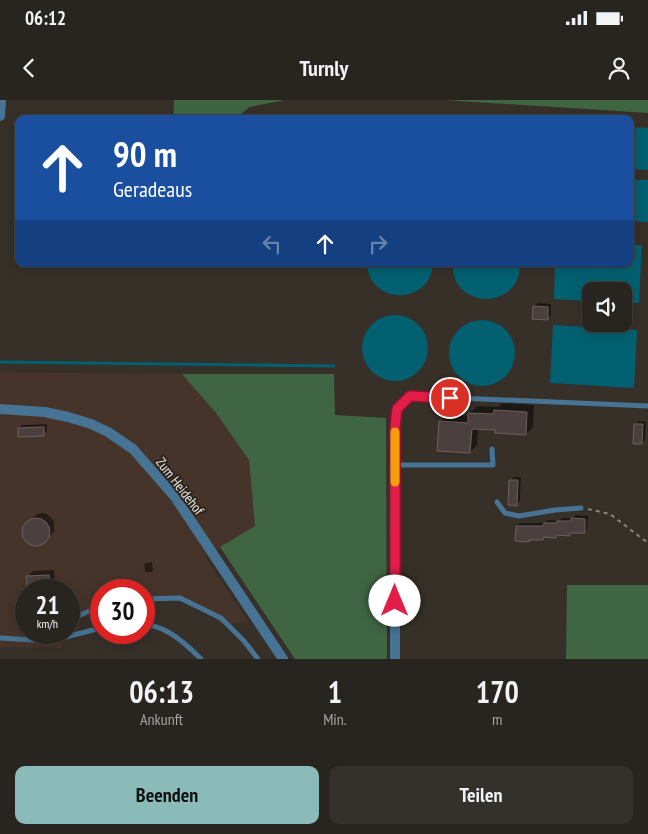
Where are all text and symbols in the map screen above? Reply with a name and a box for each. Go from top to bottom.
text: 06:12 [25,6,66,30]
icon: back [15,54,43,82]
text: Turnly [300,54,348,82]
icon: person [605,54,633,82]
text: 90 m [113,131,177,177]
icon: ahead [30,135,95,200]
text: Geradeaus [113,175,192,203]
icon: left [258,230,286,258]
icon: ahead [311,230,339,258]
icon: right [364,230,392,258]
map controls [582,282,632,332]
button: sound [582,282,632,332]
pin [429,377,471,419]
icon: arrive [436,384,464,412]
street label: Zum Heidehof [152,454,208,519]
position arrow [368,574,420,626]
speed limit sign: 30 [90,579,155,644]
text: 21 [36,589,59,621]
text: km/h [37,616,58,631]
text: 06:13 [129,672,194,711]
text: 1 [328,672,342,711]
text: 170 [476,672,519,711]
text: Ankunft [140,709,183,729]
text: Min. [323,709,347,729]
text: m [492,709,503,729]
button: Beenden [15,766,319,824]
button: Teilen [329,766,633,824]

